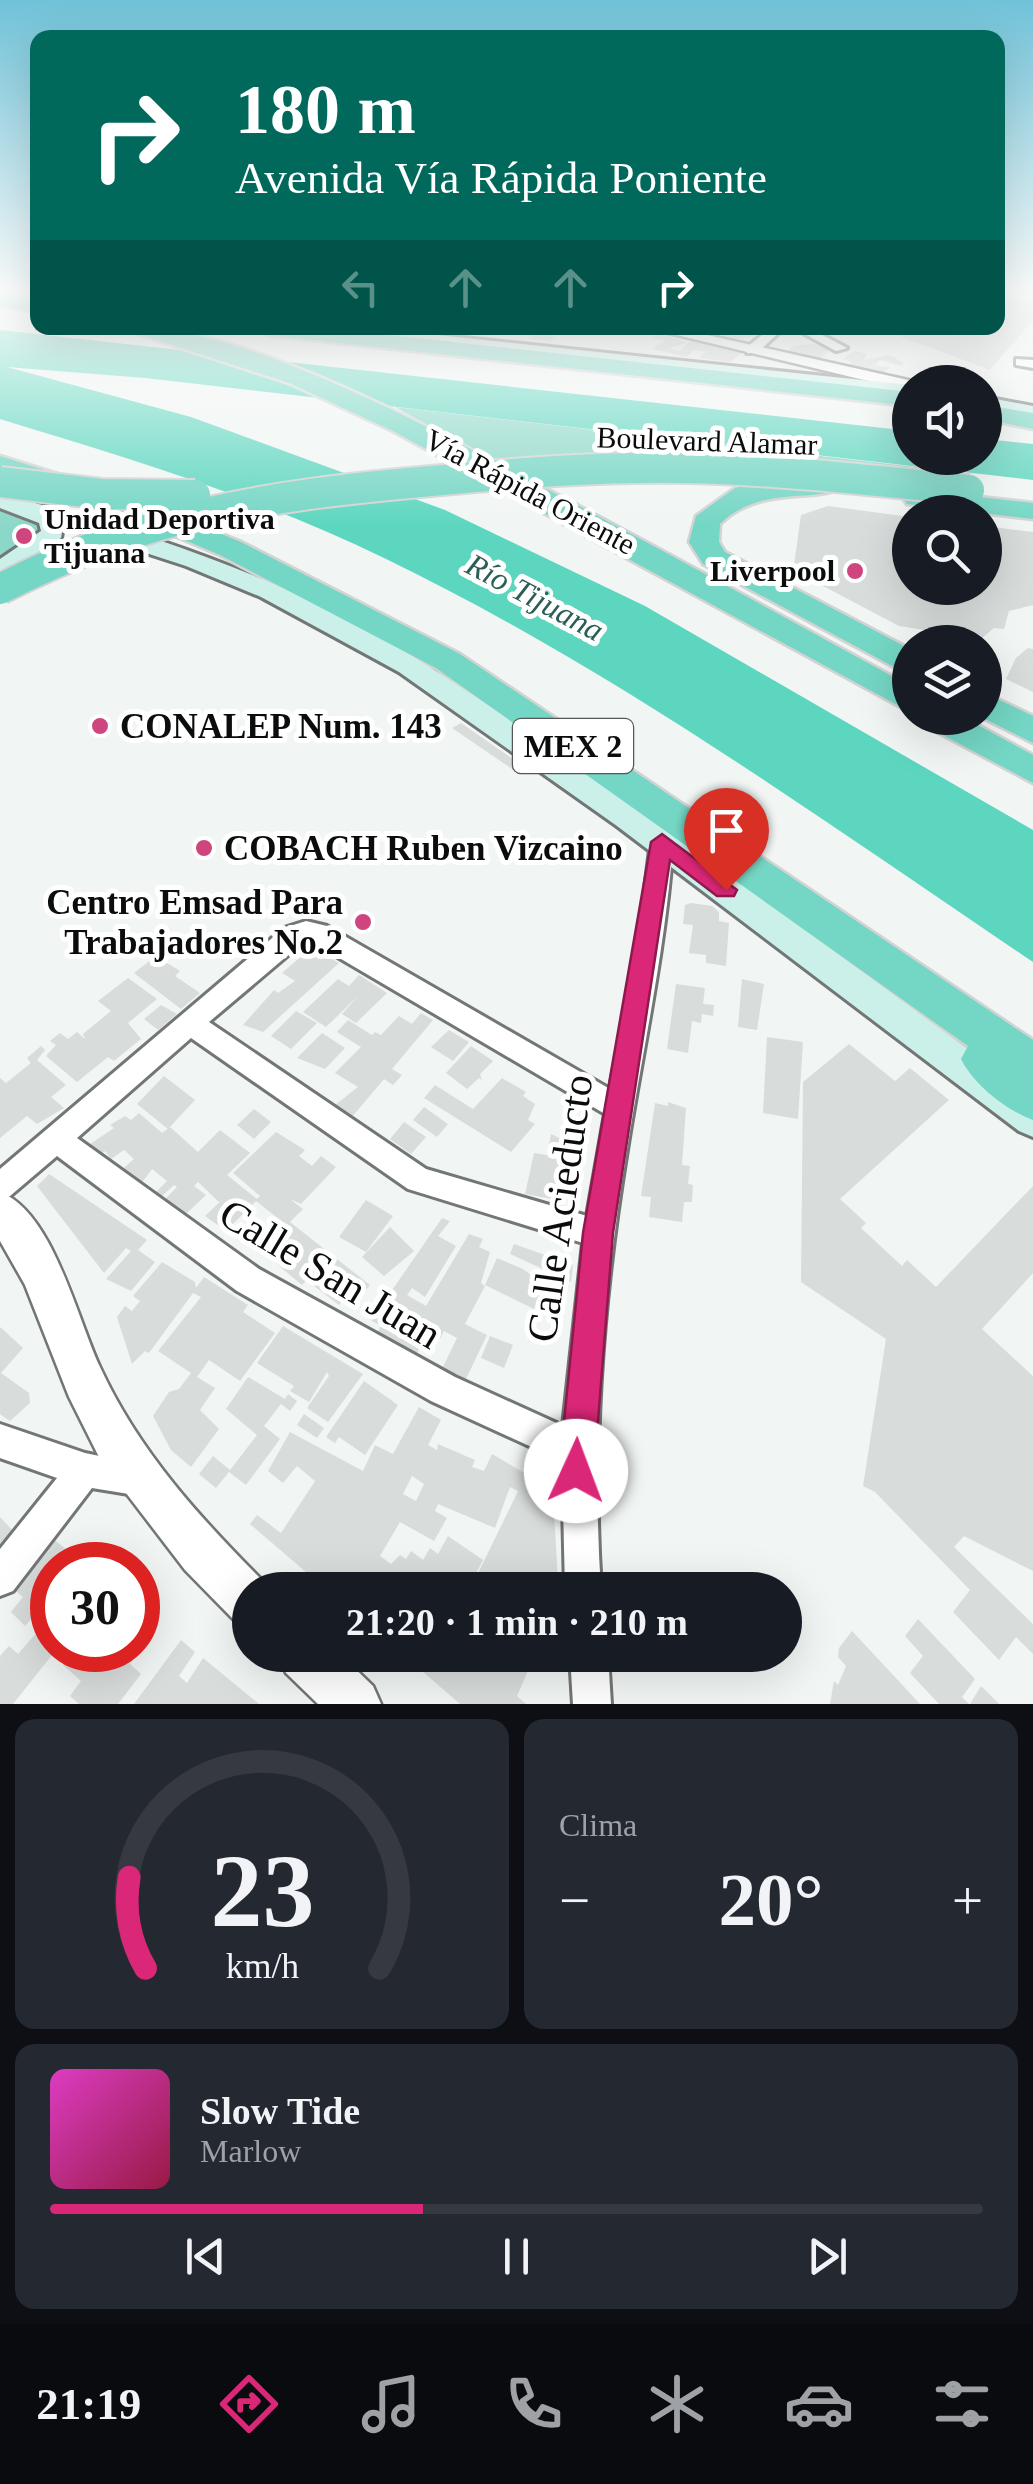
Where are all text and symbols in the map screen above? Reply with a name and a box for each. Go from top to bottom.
icon: right [70,70,200,200]
text: 180 m [235,71,416,148]
text: Avenida Vía Rápida Poniente [235,153,767,203]
icon: left [333,260,388,315]
icon: ahead [438,260,493,315]
icon: ahead [543,260,598,315]
icon: right [648,260,703,315]
map controls [892,365,1002,735]
button: sound [892,365,1002,475]
street label: Boulevard Alamar [596,420,818,461]
street label: Vía Rápida Oriente [420,422,641,561]
button: search [892,495,1002,605]
place label: Unidad Deportiva Tijuana [44,502,275,569]
marker: Unidad Deportiva Tijuana [13,525,35,547]
water label: Río Tijuana [459,545,610,648]
place label: Liverpool [710,554,835,587]
marker: Liverpool [844,560,866,582]
button: layers [892,625,1002,735]
place label: CONALEP Num. 143 [120,707,442,746]
marker: CONALEP Num. 143 [89,715,111,737]
road number: MEX 2 [513,719,633,773]
pin [684,788,769,891]
icon: arrive [699,803,754,858]
place label: COBACH Ruben Vizcaino [224,829,623,868]
marker: COBACH Ruben Vizcaino [193,837,215,859]
place label: Centro Emsad Para Trabajadores No.2 [46,883,343,962]
marker: Centro Emsad Para Trabajadores No.2 [352,911,374,933]
street label: Calle Acieducto [518,1072,602,1345]
street label: Calle San Juan [212,1190,449,1358]
position arrow [524,1419,628,1523]
speed limit sign: 30 [30,1542,160,1672]
text: 21:20 · 1 min · 210 m [346,1601,688,1643]
text: Clima [559,1807,637,1843]
text: 23 [210,1833,314,1948]
text: 20° [719,1858,824,1941]
text: − [559,1870,590,1931]
text: + [952,1870,983,1931]
text: km/h [225,1946,299,1986]
text: Slow Tide [200,2090,360,2132]
text: Marlow [200,2133,301,2169]
icon: previous [178,2229,233,2284]
icon: pause [489,2229,544,2284]
icon: next [800,2229,855,2284]
icon: directions [214,2369,284,2439]
icon: music [356,2369,426,2439]
icon: phone [499,2369,569,2439]
icon: climate [642,2369,712,2439]
icon: car [784,2369,854,2439]
icon: filters [927,2369,997,2439]
text: 21:19 [36,2379,141,2429]

